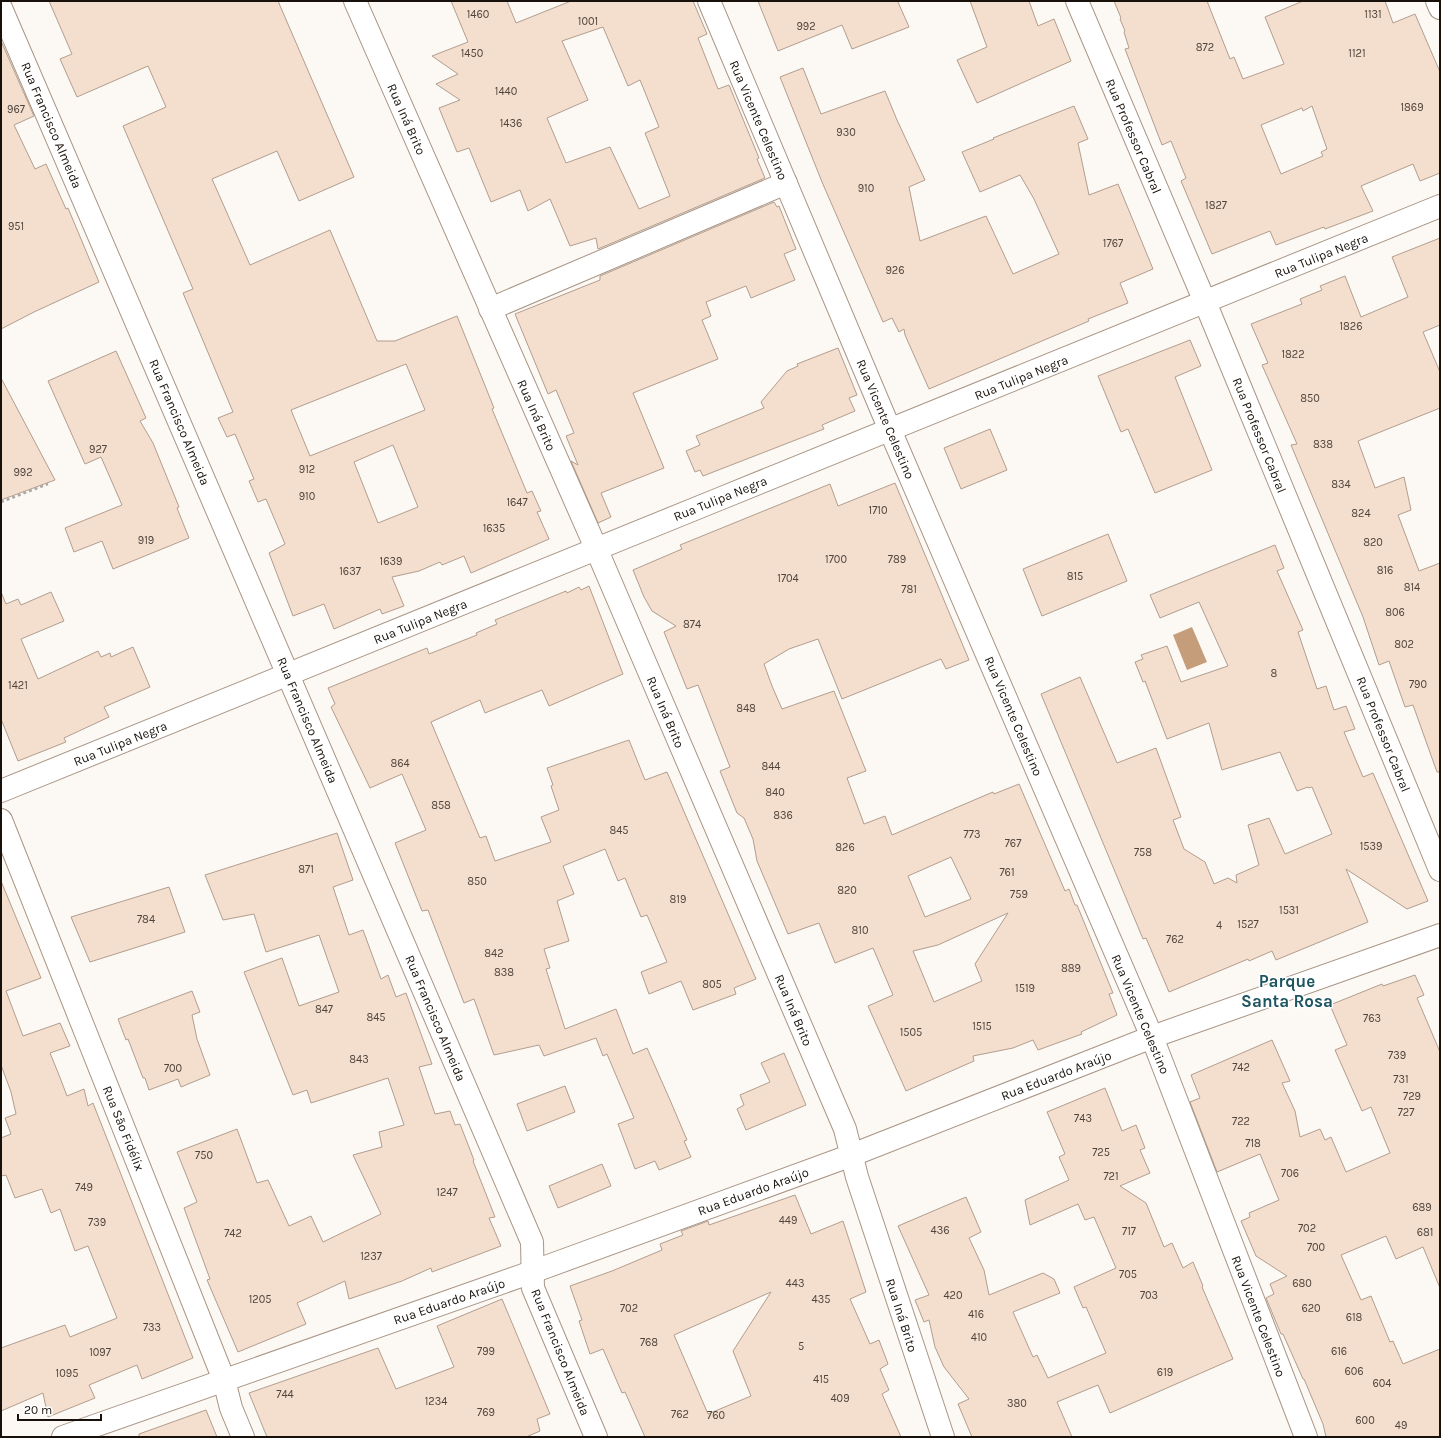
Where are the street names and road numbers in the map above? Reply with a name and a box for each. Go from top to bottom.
street label: Rua Vicente Celestino [727,58,791,182]
street label: Rua Francisco Almeida [18,60,85,191]
street label: Rua Professor Cabral [1103,77,1164,196]
street label: Rua Iná Brito [384,81,429,157]
street label: Rua Tulipa Negra [1272,230,1370,281]
street label: Rua Tulipa Negra [972,352,1070,403]
street label: Rua Francisco Almeida [146,357,213,488]
street label: Rua Vicente Celestino [854,357,918,481]
street label: Rua Professor Cabral [1230,375,1290,495]
street label: Rua Iná Brito [514,377,559,453]
street label: Rua Tulipa Negra [671,473,769,524]
street label: Rua Tulipa Negra [371,596,469,647]
street label: Rua Vicente Celestino [982,654,1046,778]
street label: Rua Francisco Almeida [274,655,341,786]
street label: Rua Iná Brito [644,674,687,750]
street label: Rua Professor Cabral [1354,674,1414,794]
street label: Rua Tulipa Negra [71,718,169,769]
street label: Rua Vicente Celestino [1109,952,1173,1076]
street label: Rua Francisco Almeida [402,953,469,1084]
street label: Rua Iná Brito [772,972,815,1048]
street label: Rua Eduardo Araújo [999,1047,1114,1103]
street label: Rua São Fidélix [100,1083,148,1173]
street label: Rua Eduardo Araújo [696,1164,811,1219]
street label: Rua Vicente Celestino [1228,1253,1289,1379]
street label: Rua Eduardo Araújo [391,1275,507,1328]
street label: Rua Iná Brito [883,1276,920,1354]
street label: Rua Francisco Almeida [528,1287,593,1418]

